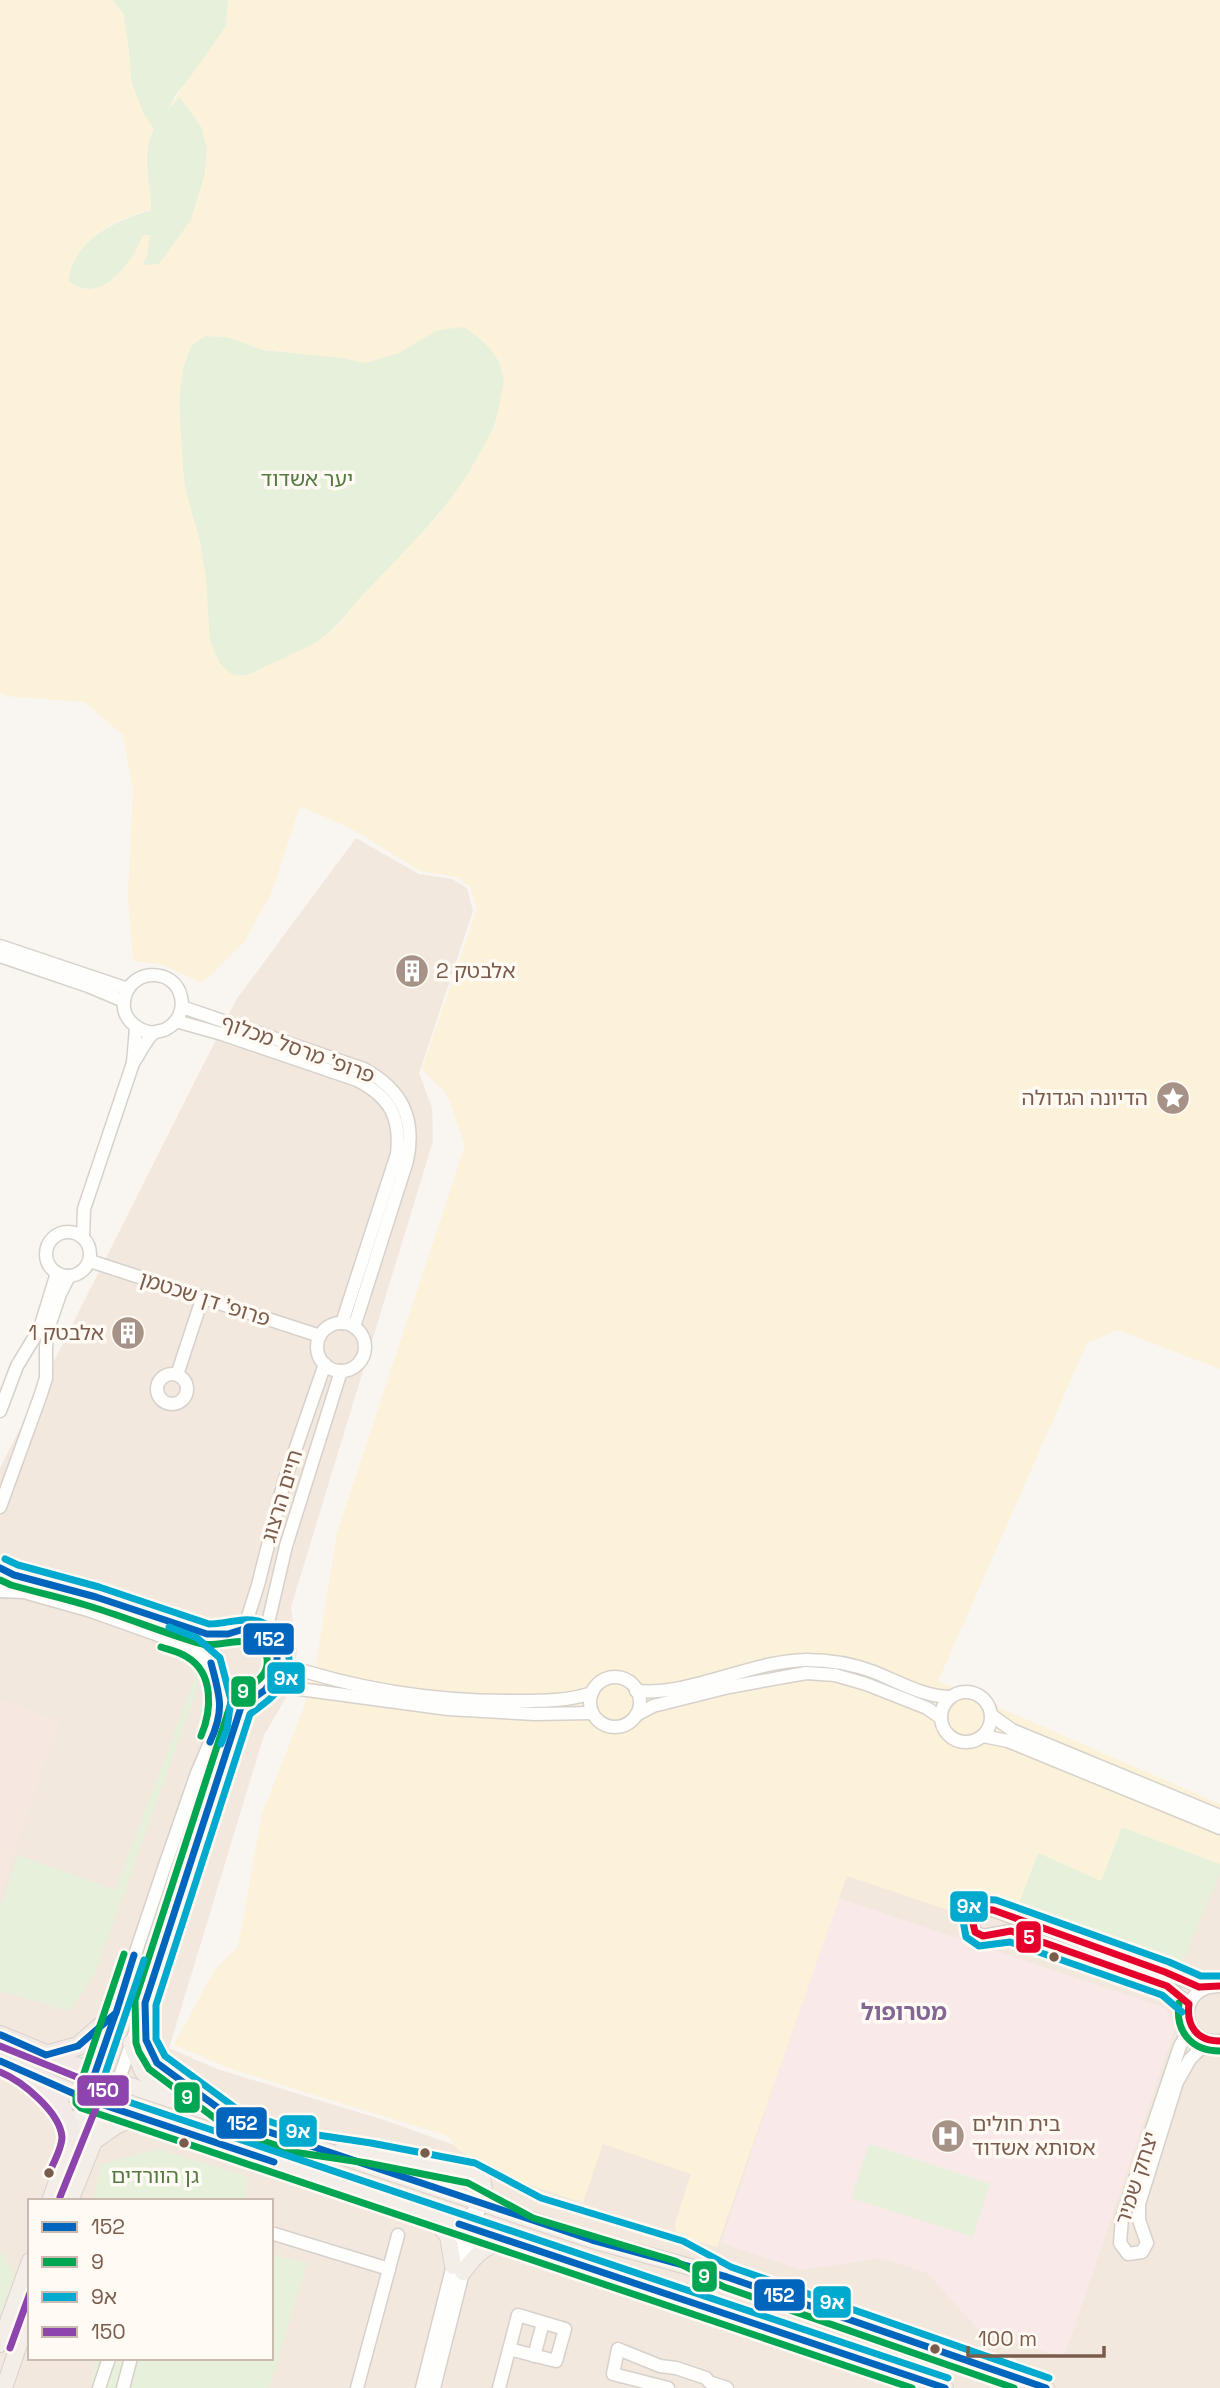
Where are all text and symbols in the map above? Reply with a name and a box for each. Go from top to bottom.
park label: יער אשדוד [261,465,353,492]
building icon: אלבטק 2 [393,952,431,990]
place label: אלבטק 2 [436,957,515,984]
street label: פרופ' מרסל מכלוף [218,1008,379,1089]
place icon: הדיונה הגדולה [1154,1079,1192,1117]
place label: הדיונה הגדולה [1022,1084,1148,1111]
street label: פרופ' דן שכטמן [136,1265,274,1332]
building icon: אלבטק 1 [109,1314,147,1352]
place label: אלבטק 1 [28,1319,104,1346]
street label: חיים הרצוג [255,1446,308,1545]
line badge: 152 [242,1622,295,1656]
text: 152 [253,1627,285,1652]
line badge: 9א [266,1661,306,1695]
text: 9א [274,1666,298,1691]
line badge: 9 [230,1675,257,1708]
text: 9 [237,1679,249,1704]
line badge: 9א [949,1890,989,1923]
text: 9א [957,1894,981,1919]
line badge: 5 [1015,1920,1042,1954]
text: 5 [1023,1925,1035,1950]
unlabelled marker [1047,1950,1061,1964]
district label: מטרופול [861,1997,947,2027]
line badge: 150 [76,2074,130,2107]
text: 150 [87,2078,119,2103]
line badge: 9 [173,2081,201,2114]
text: 9 [181,2085,193,2110]
line badge: 152 [215,2106,268,2140]
place label: בית חולים אסותא אשדוד [972,2110,1095,2161]
text: 152 [226,2111,258,2136]
line badge: 9א [278,2114,318,2148]
hospital icon: בית חולים אסותא אשדוד [929,2117,967,2155]
text: 9א [286,2119,310,2144]
street label: יצחק שמיר [1109,2128,1164,2228]
unlabelled marker [177,2136,191,2150]
unlabelled marker [418,2146,432,2160]
park label: גן הוורדים [111,2162,199,2189]
unlabelled marker [42,2166,56,2180]
legend [28,2199,273,2360]
text: 152 [91,2213,125,2240]
text: 9 [91,2248,104,2275]
line badge: 9 [691,2260,718,2293]
text: 9 [698,2264,710,2289]
line badge: 152 [753,2278,806,2312]
text: 9א [91,2283,117,2310]
text: 152 [763,2283,795,2308]
line badge: 9א [812,2285,852,2319]
text: 9א [820,2290,844,2315]
scale bar [968,2314,1104,2358]
text: 150 [91,2318,126,2345]
text: 100 m [978,2325,1037,2352]
unlabelled marker [928,2342,942,2356]

